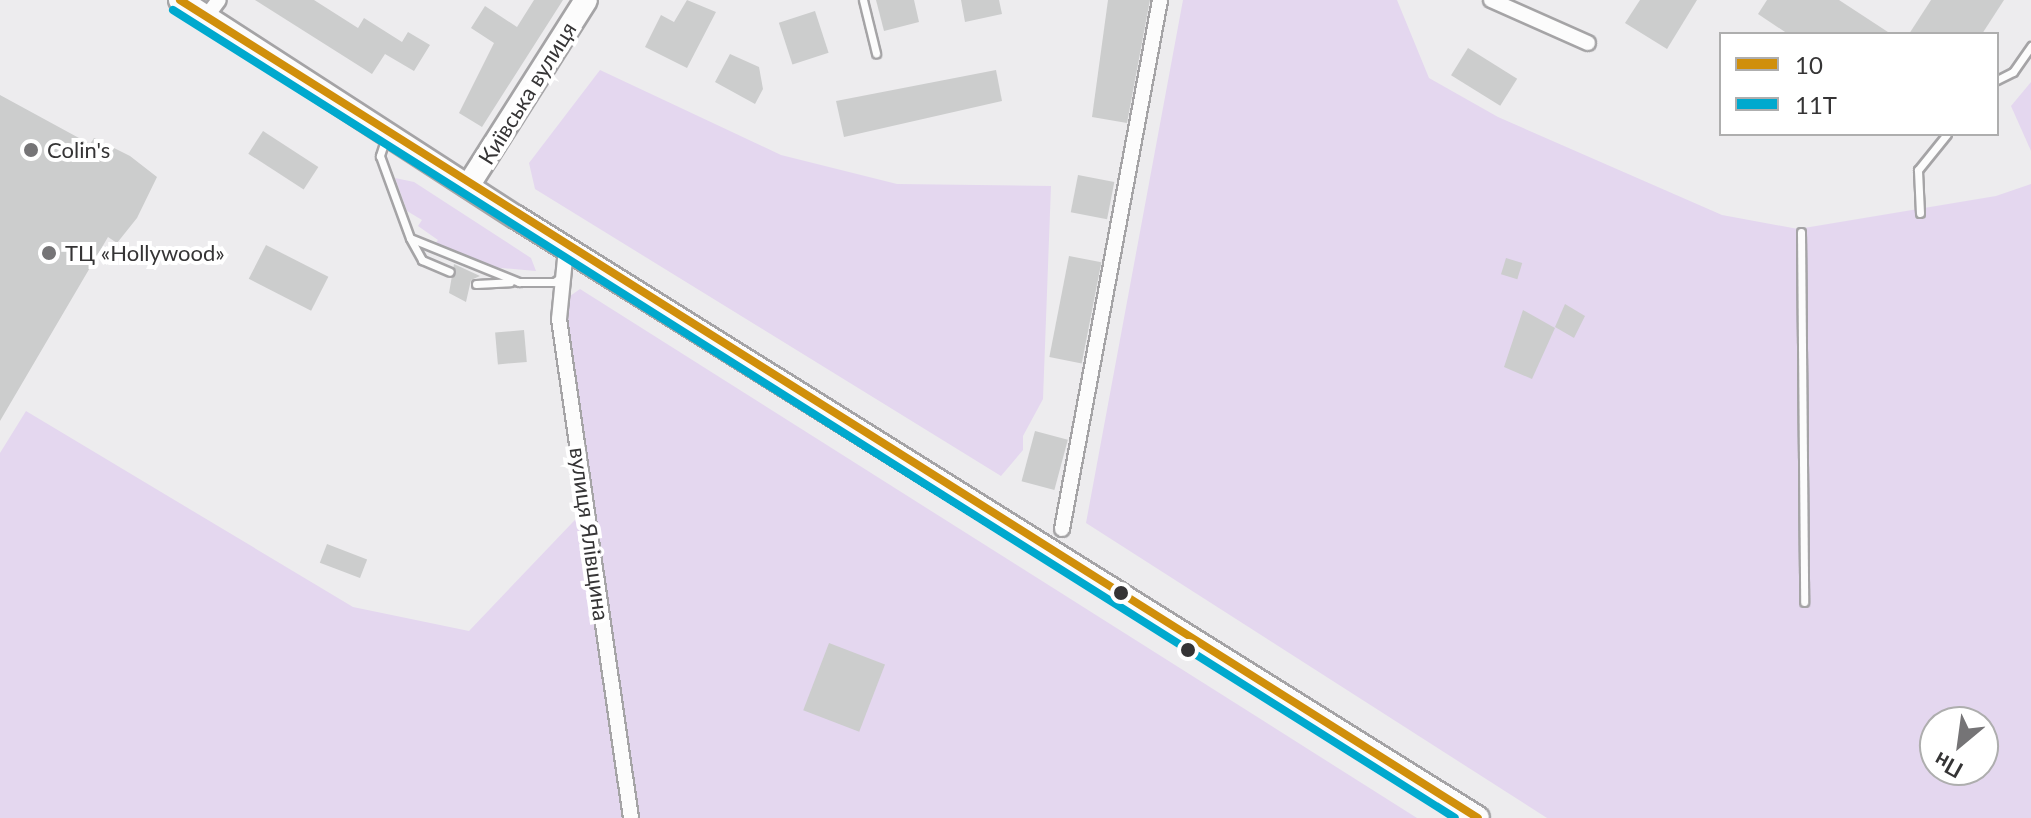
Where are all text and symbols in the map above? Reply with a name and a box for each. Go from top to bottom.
street label: Київська вулиця [473,17,581,169]
legend [1719,32,1999,136]
text: 10 [1795,50,1823,79]
text: 11Т [1795,90,1837,119]
place label: Colin's [47,137,110,163]
marker: Colin's [22,141,40,159]
place label: ТЦ «Hollywood» [65,240,225,266]
marker: ТЦ «Hollywood» [40,244,58,262]
street label: вулиця Ялівщина [565,446,615,622]
unlabelled marker [1113,585,1129,601]
unlabelled marker [1180,642,1196,658]
north arrow [1919,706,1999,786]
text: Пн [1929,747,1967,784]

